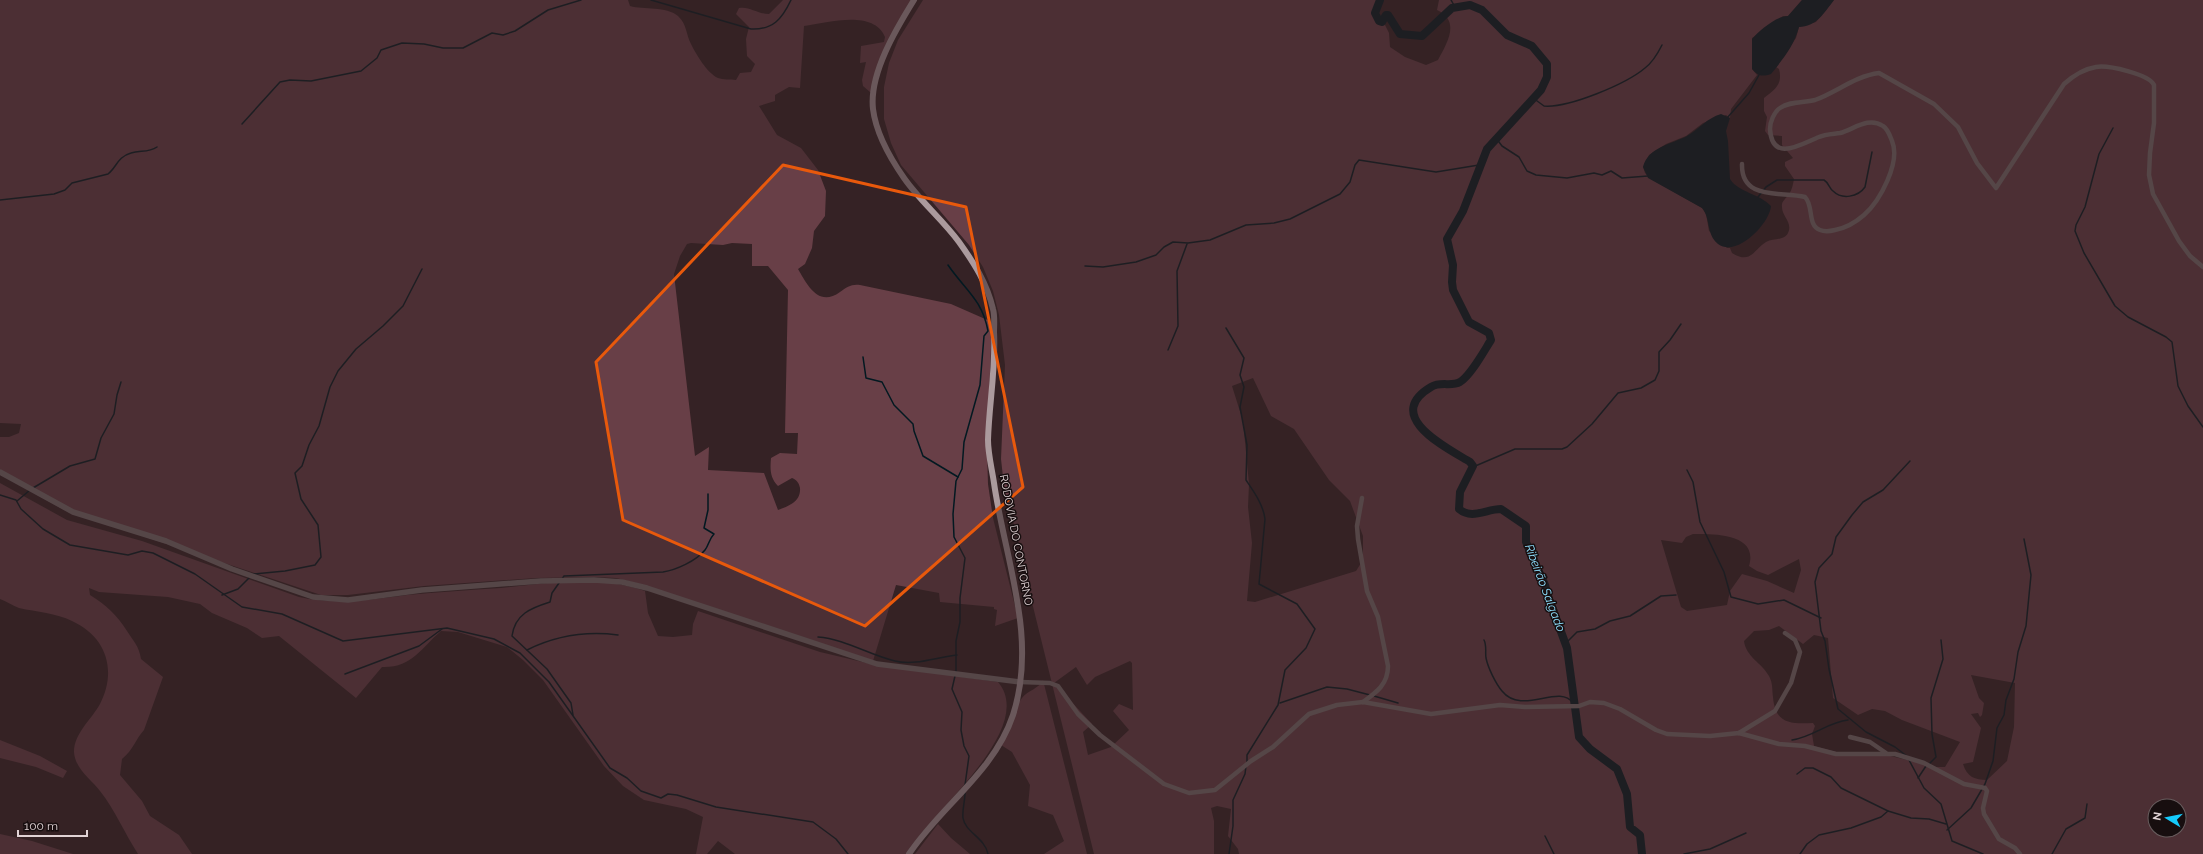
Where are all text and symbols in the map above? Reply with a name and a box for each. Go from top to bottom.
street label: RODOVIA DO CONTORNO [997,473,1035,607]
water label: Ribeirão Salgado [1522,542,1568,634]
north arrow [2147,798,2187,838]
text: N [2151,811,2165,822]
scale bar [18,812,87,838]
text: 100 m [24,819,58,833]

